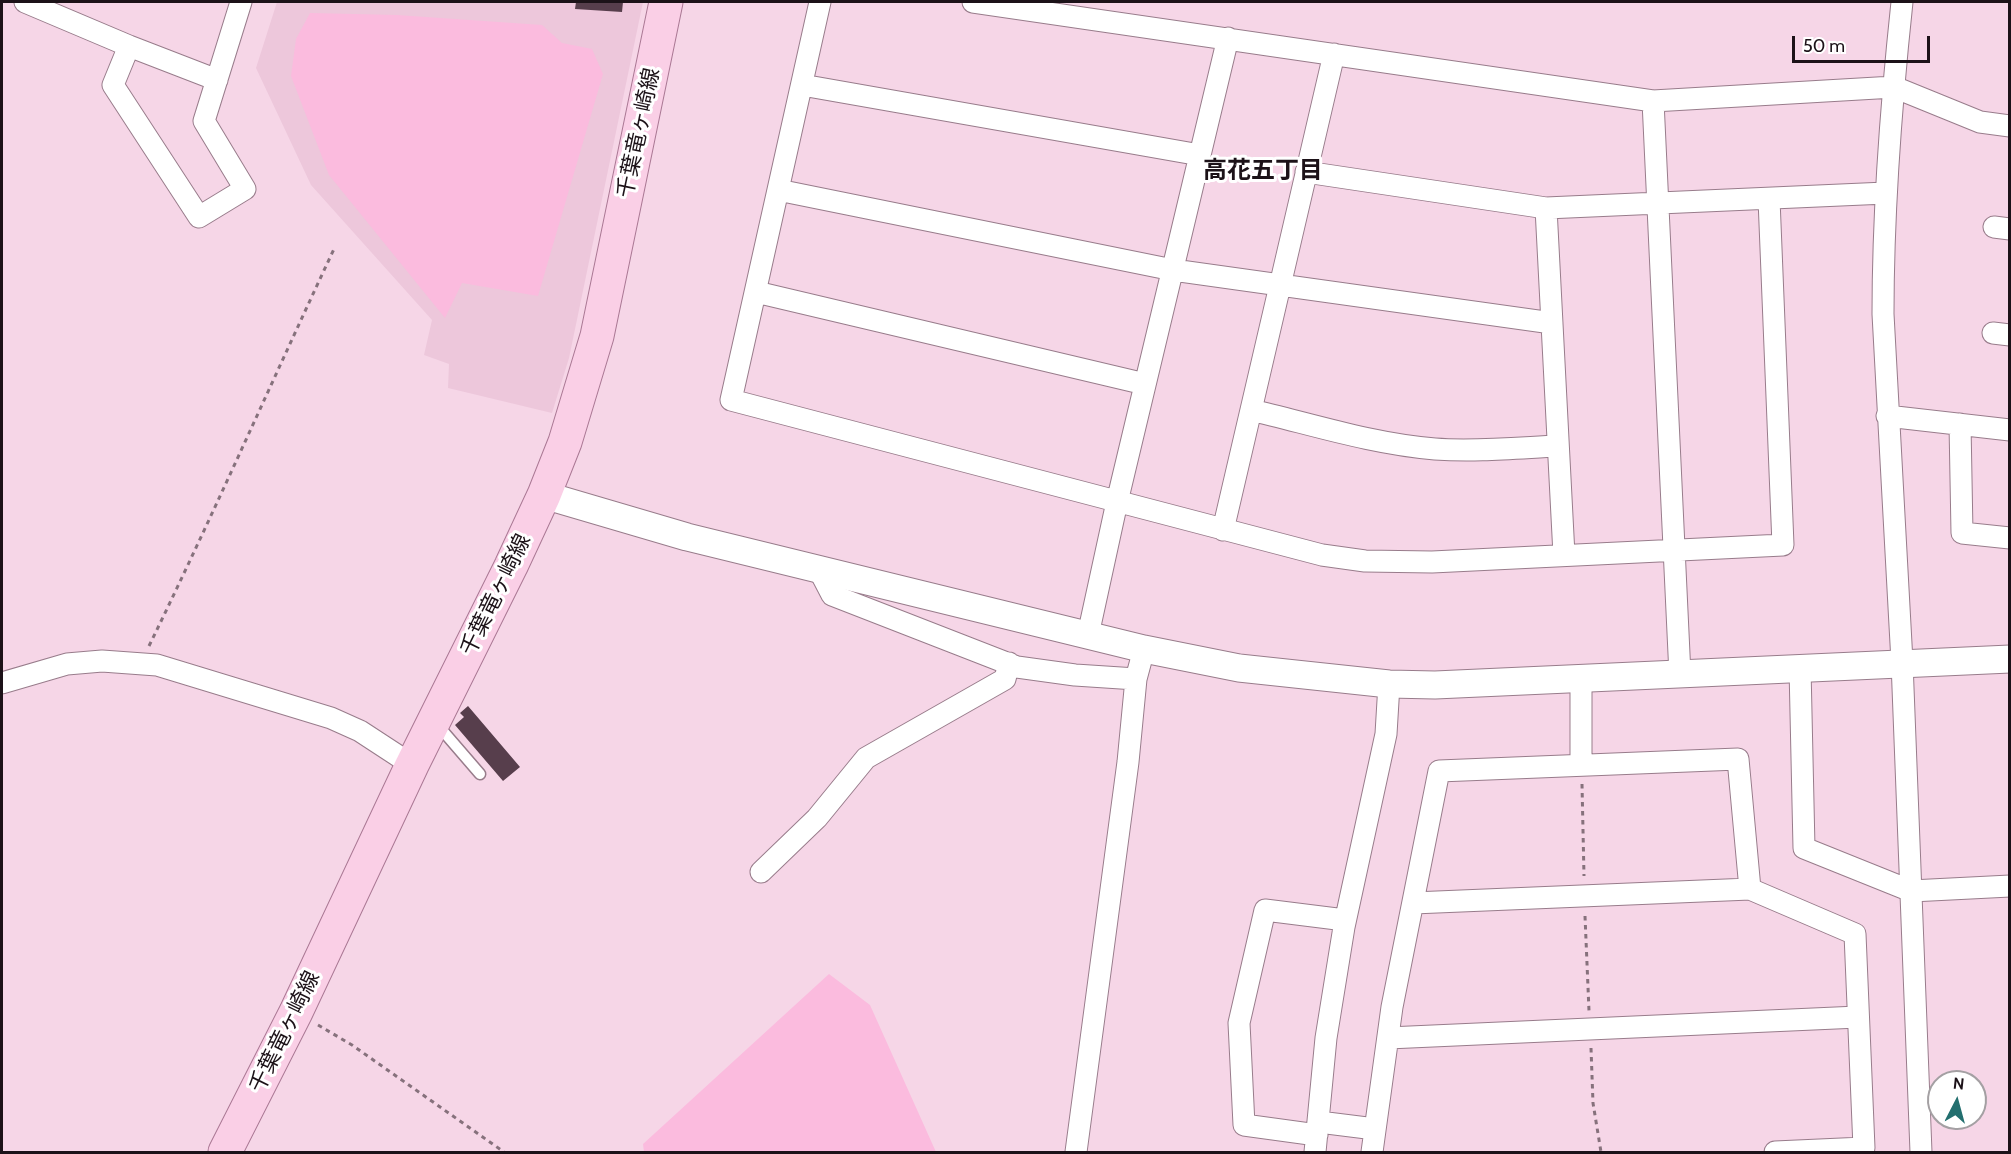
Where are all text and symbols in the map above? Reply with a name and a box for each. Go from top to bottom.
scale bar [1795,24,1933,62]
text: 50 m [1803,35,1845,57]
street label: 千葉竜ヶ崎線 [612,66,666,200]
district label: 高花五丁目 [1203,157,1323,185]
street label: 千葉竜ヶ崎線 [455,530,537,660]
street label: 千葉竜ヶ崎線 [244,967,326,1097]
north arrow [1927,1070,1987,1130]
text: N [1952,1074,1965,1094]

